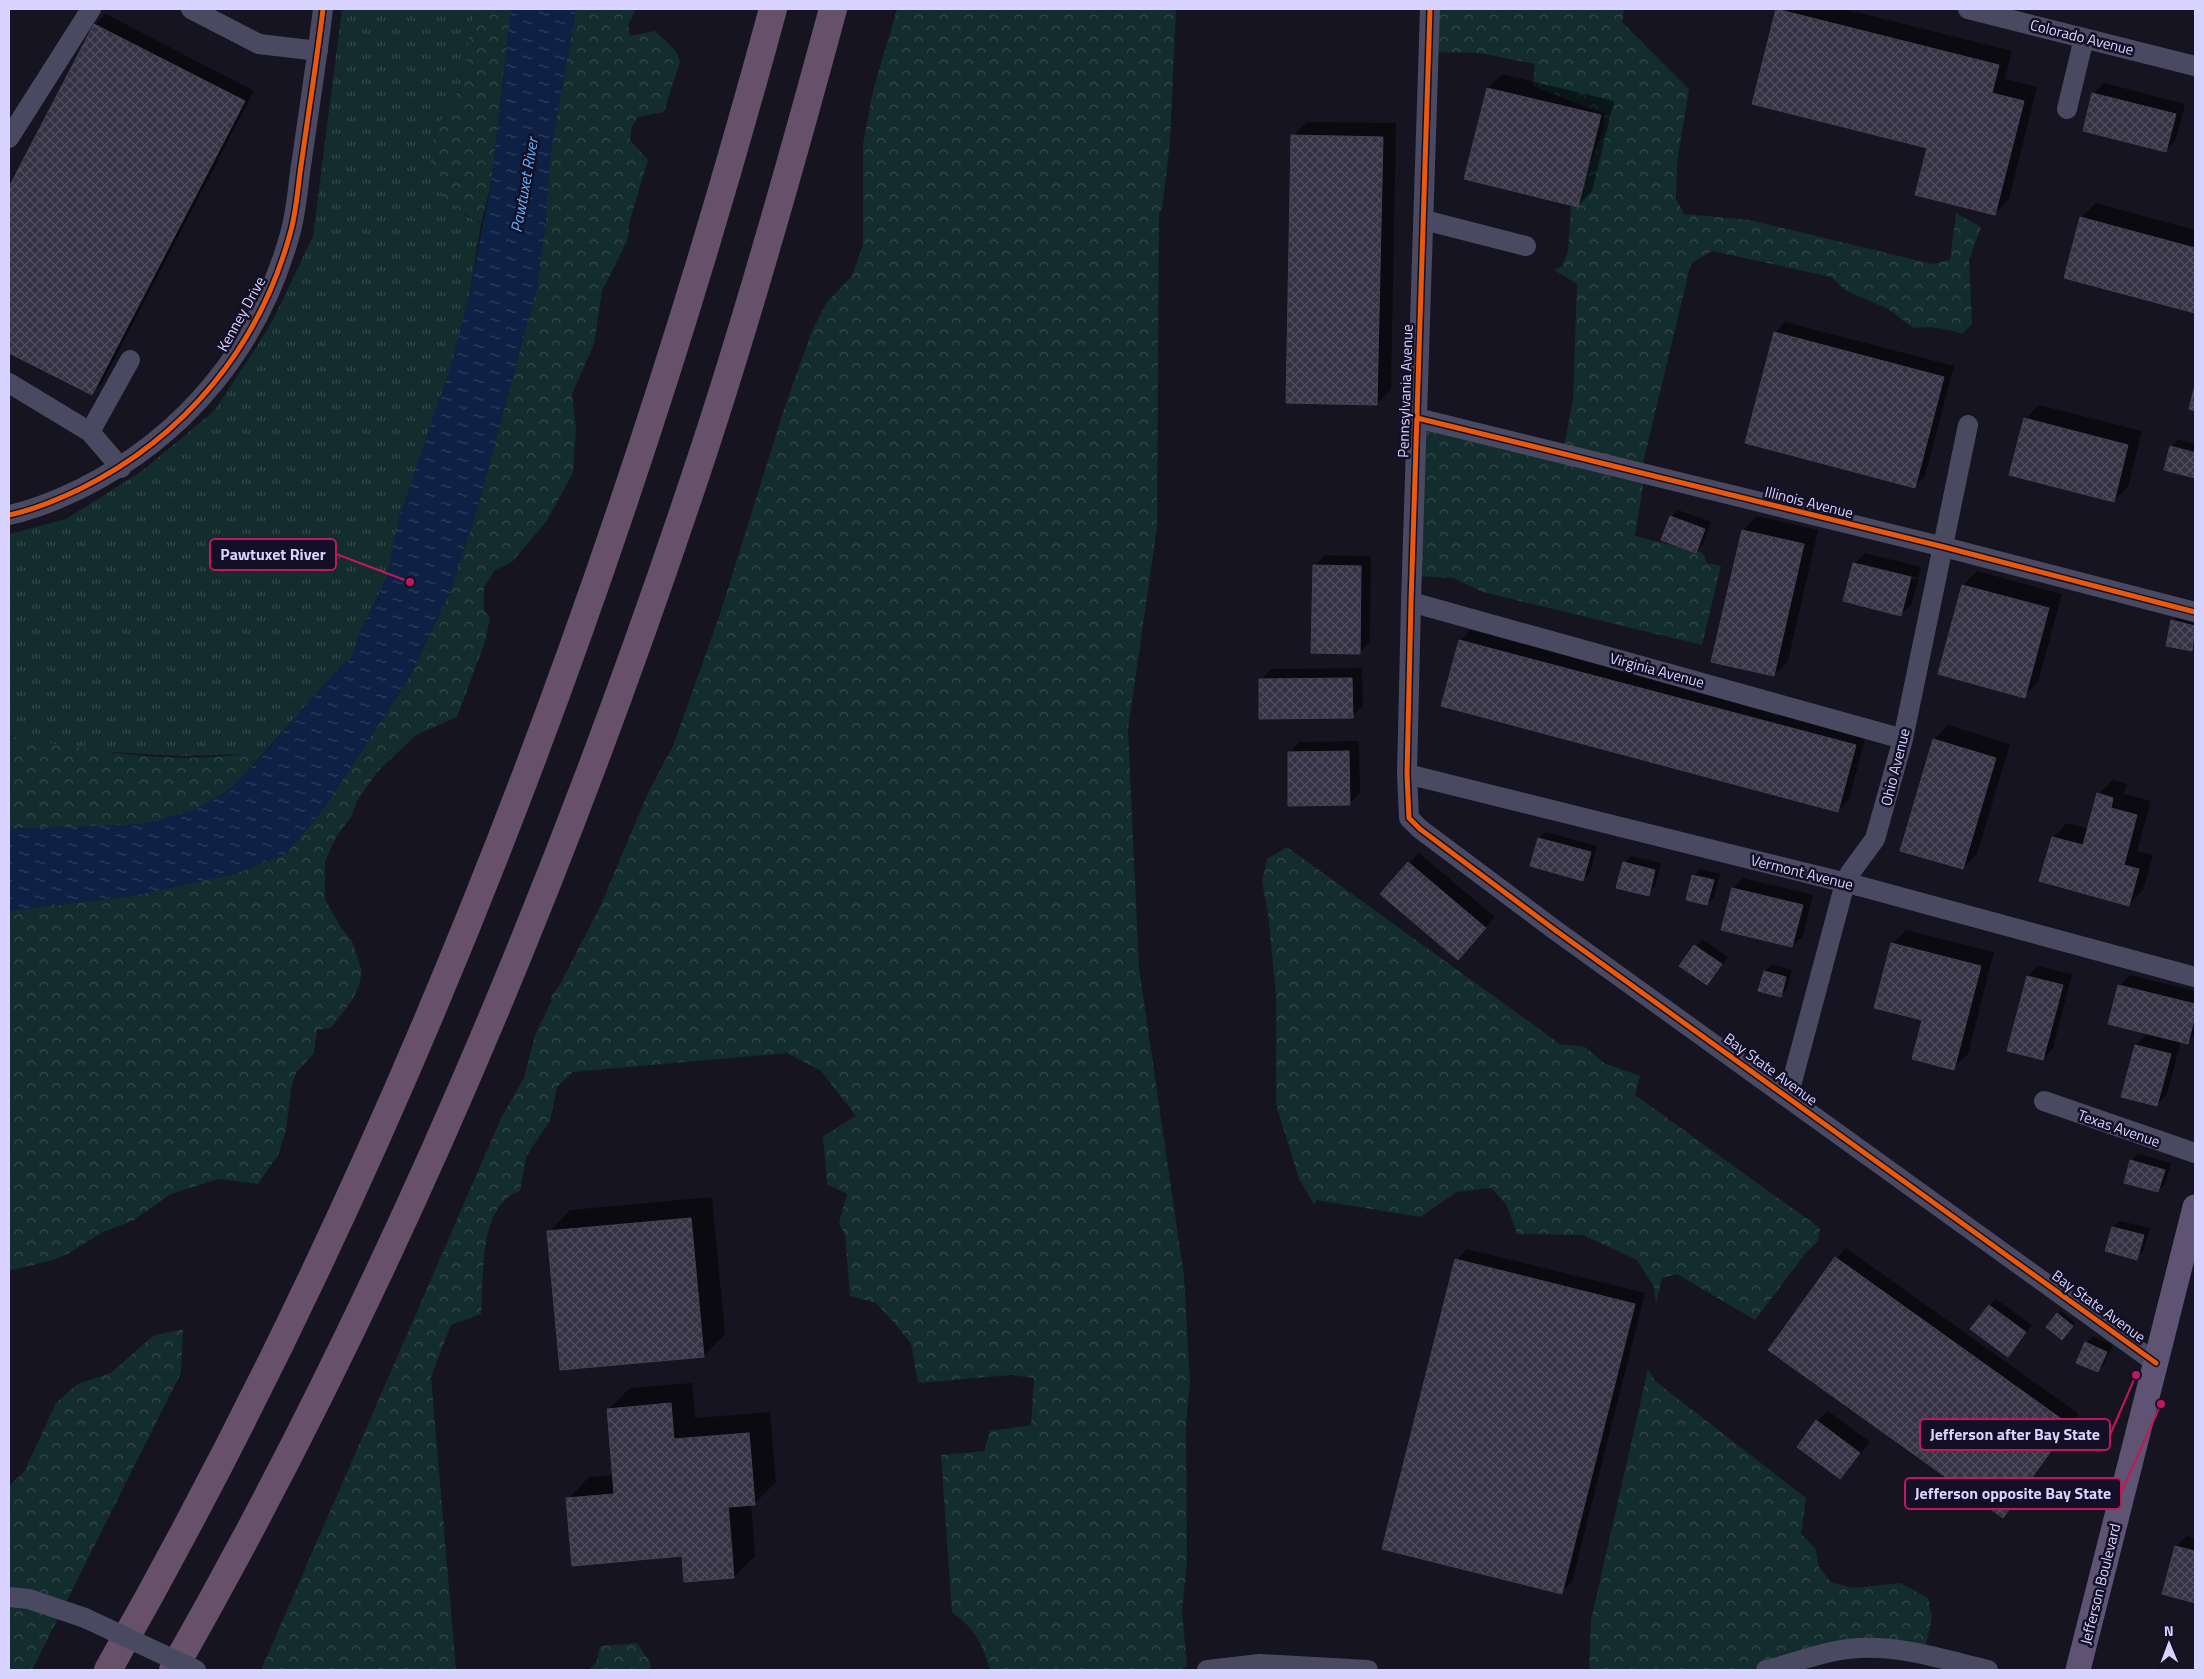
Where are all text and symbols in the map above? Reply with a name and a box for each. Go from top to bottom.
street label: Colorado Avenue [2028,13,2136,61]
water label: Pawtuxet River [504,134,544,234]
street label: Kenney Drive [211,272,271,356]
street label: Pennsylvania Avenue [1391,324,1419,458]
street label: Illinois Avenue [1762,480,1856,524]
callout: Pawtuxet River [210,539,336,570]
text: Pawtuxet River [220,542,326,566]
street label: Virginia Avenue [1607,646,1707,694]
street label: Ohio Avenue [1874,726,1916,808]
street label: Vermont Avenue [1748,848,1856,896]
street label: Bay State Avenue [1719,1027,1823,1111]
street label: Texas Avenue [2075,1103,2163,1153]
street label: Bay State Avenue [2047,1264,2151,1348]
callout: Jefferson after Bay State [1920,1419,2110,1450]
text: Jefferson after Bay State [1930,1422,2100,1446]
callout: Jefferson opposite Bay State [1905,1478,2121,1509]
text: Jefferson opposite Bay State [1915,1481,2111,1505]
street label: Jefferson Boulevard [2074,1521,2126,1647]
north arrow [2144,1619,2194,1669]
text: N [2164,1620,2174,1641]

